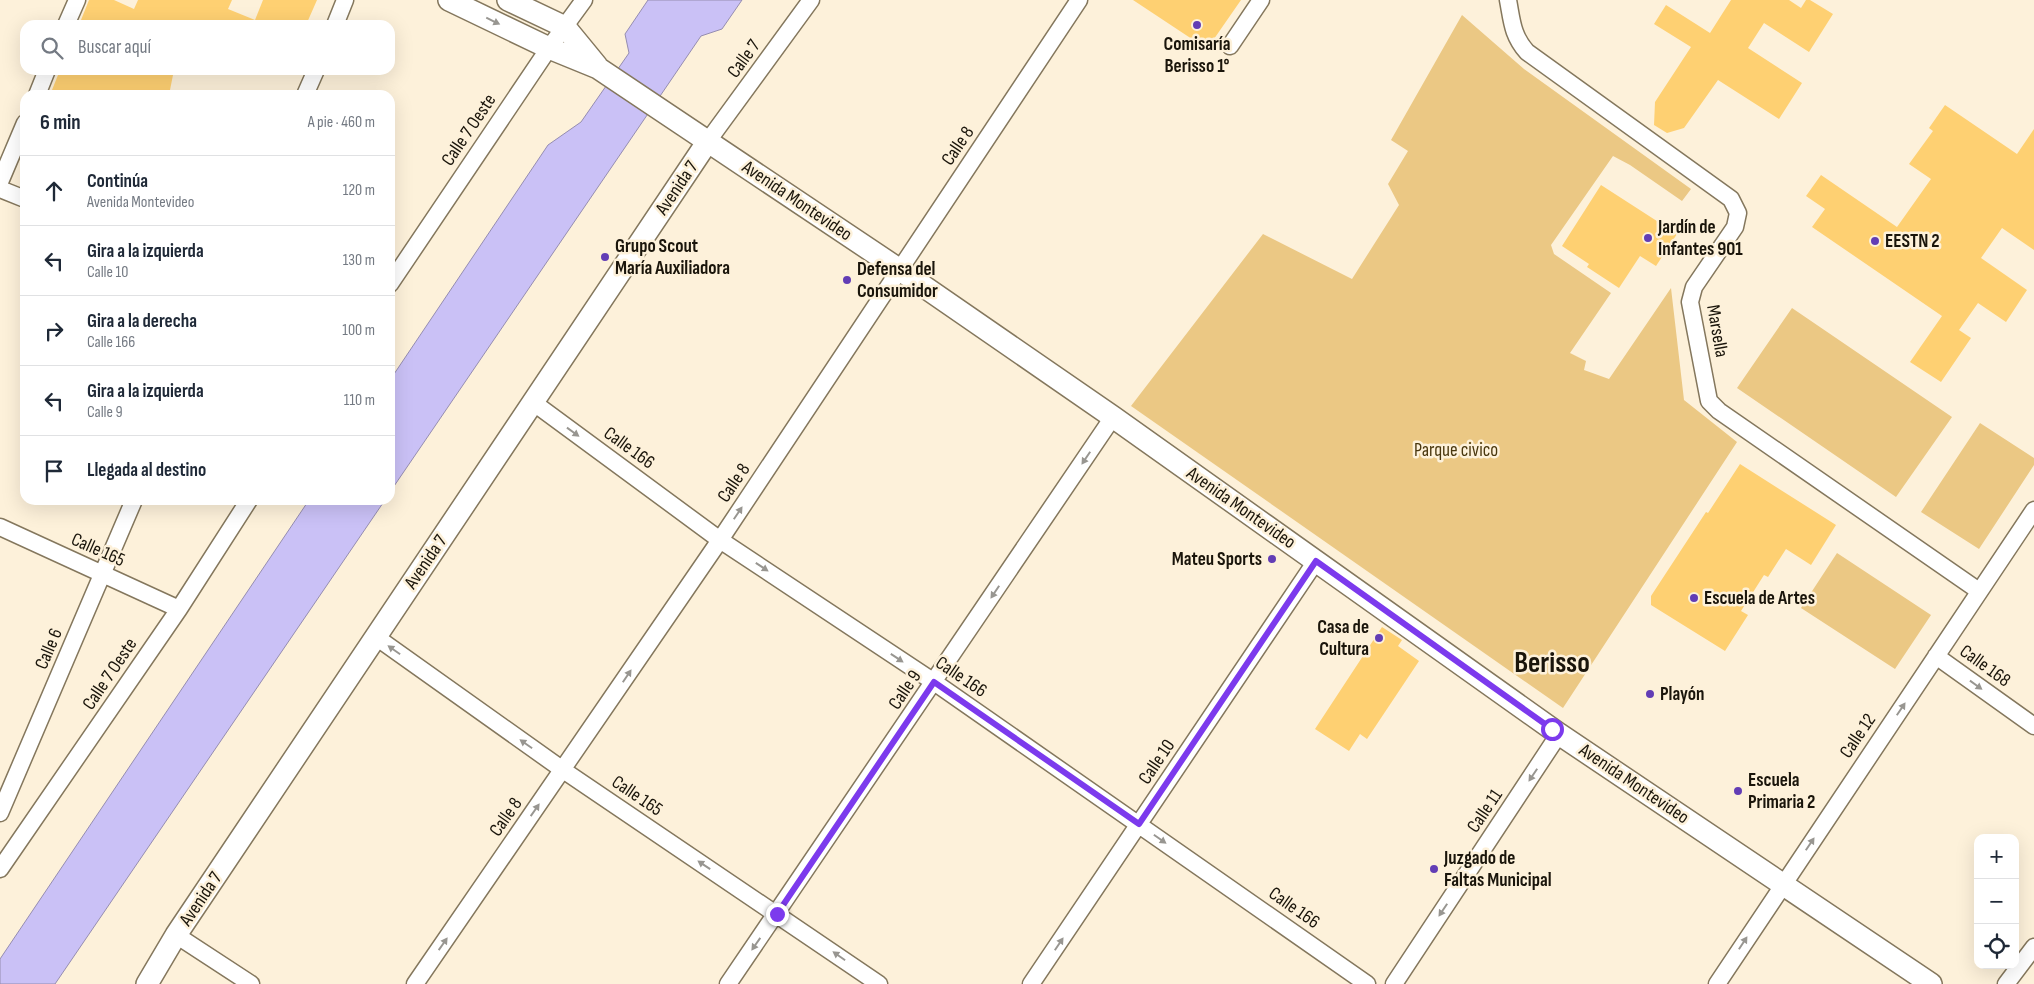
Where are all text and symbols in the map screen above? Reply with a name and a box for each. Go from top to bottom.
one-way arrow [486,17,500,25]
marker: Comisaría Berisso 1° [1191,19,1203,31]
search box [20,20,395,75]
place label: Comisaría Berisso 1° [1164,33,1230,78]
icon: search [38,34,66,62]
street label: Calle 7 [722,35,766,83]
text: Buscar aquí [78,36,151,59]
street label: Calle 7 Oeste [437,90,501,170]
text: 6 min [40,110,81,135]
text: A pie · 460 m [308,113,375,132]
street label: Calle 8 [937,122,979,170]
street label: Avenida Montevideo [737,155,856,246]
street label: Avenida 7 [650,156,704,220]
text: Continúa [87,170,148,193]
icon: ahead [40,177,68,205]
text: 120 m [343,181,375,200]
text: Avenida Montevideo [87,193,194,212]
place label: Jardín de Infantes 901 [1657,216,1743,261]
place label: EESTN 2 [1885,230,1940,253]
marker: Jardín de Infantes 901 [1642,232,1654,244]
place label: Grupo Scout María Auxiliadora [615,235,730,280]
marker: EESTN 2 [1869,235,1881,247]
text: Gira a la izquierda [87,240,204,263]
icon: left [40,247,68,275]
text: 130 m [343,251,375,270]
marker: Grupo Scout María Auxiliadora [599,251,611,263]
place label: Defensa del Consumidor [857,258,938,303]
text: Calle 10 [87,263,128,282]
marker: Defensa del Consumidor [841,274,853,286]
street label: Marsella [1701,303,1733,359]
text: Gira a la derecha [87,310,197,333]
icon: right [40,317,68,345]
text: 100 m [342,321,375,340]
text: Calle 166 [87,333,135,352]
text: Gira a la izquierda [87,380,204,403]
icon: left [40,387,68,415]
text: 110 m [344,391,375,410]
text: Calle 9 [87,403,123,422]
street label: Calle 166 [599,422,659,474]
one-way arrow [566,426,579,437]
park label: Parque civico [1414,439,1498,462]
one-way arrow [1081,451,1091,464]
icon: arrive [40,457,68,485]
text: Llegada al destino [87,459,206,482]
street label: Calle 8 [713,459,755,507]
street label: Avenida Montevideo [1181,461,1300,554]
one-way arrow [733,506,743,520]
street label: Calle 165 [68,528,128,572]
street label: Avenida 7 [399,530,453,594]
place label: Mateu Sports [1172,548,1262,571]
marker: Mateu Sports [1266,553,1278,565]
one-way arrow [755,563,769,572]
one-way arrow [990,586,1000,599]
place label: Escuela de Artes [1704,587,1815,610]
marker: Escuela de Artes [1688,592,1700,604]
place label: Casa de Cultura [1317,616,1369,661]
street label: Calle 6 [30,625,68,673]
marker: Casa de Cultura [1373,632,1385,644]
street label: Calle 7 Oeste [78,634,142,714]
street label: Calle 168 [1955,640,2015,692]
one-way arrow [387,645,401,655]
district label: Berisso [1514,646,1590,681]
street label: Calle 166 [931,651,991,703]
one-way arrow [890,653,904,662]
street label: Calle 9 [884,666,926,714]
one-way arrow [622,669,632,683]
one-way arrow [1969,680,1983,690]
place label: Playón [1660,683,1705,706]
marker: Playón [1644,688,1656,700]
one-way arrow [1896,702,1905,716]
street label: Calle 12 [1835,709,1881,763]
route start [1541,718,1564,741]
street label: Calle 10 [1134,735,1180,789]
street label: Avenida Montevideo [1574,738,1693,829]
one-way arrow [520,739,533,749]
one-way arrow [1528,768,1537,782]
place label: Escuela Primaria 2 [1748,769,1815,814]
street label: Calle 165 [607,771,667,821]
street label: Calle 11 [1462,785,1508,837]
marker: Escuela Primaria 2 [1732,785,1744,797]
street label: Calle 8 [484,793,528,841]
one-way arrow [530,803,540,817]
one-way arrow [1154,834,1167,844]
map controls [1974,834,2019,969]
button: + [1974,834,2019,879]
one-way arrow [1805,837,1814,850]
place label: Juzgado de Faltas Municipal [1443,847,1552,892]
one-way arrow [697,860,711,870]
marker: Juzgado de Faltas Municipal [1428,863,1440,875]
street label: Avenida 7 [174,867,228,931]
button: − [1974,879,2019,924]
street label: Calle 166 [1264,882,1324,934]
route end [766,903,789,926]
one-way arrow [1438,904,1448,917]
button: locate [1974,924,2019,969]
one-way arrow [438,937,448,951]
one-way arrow [751,937,761,951]
one-way arrow [1054,937,1064,950]
one-way arrow [1739,937,1748,950]
one-way arrow [832,951,845,961]

